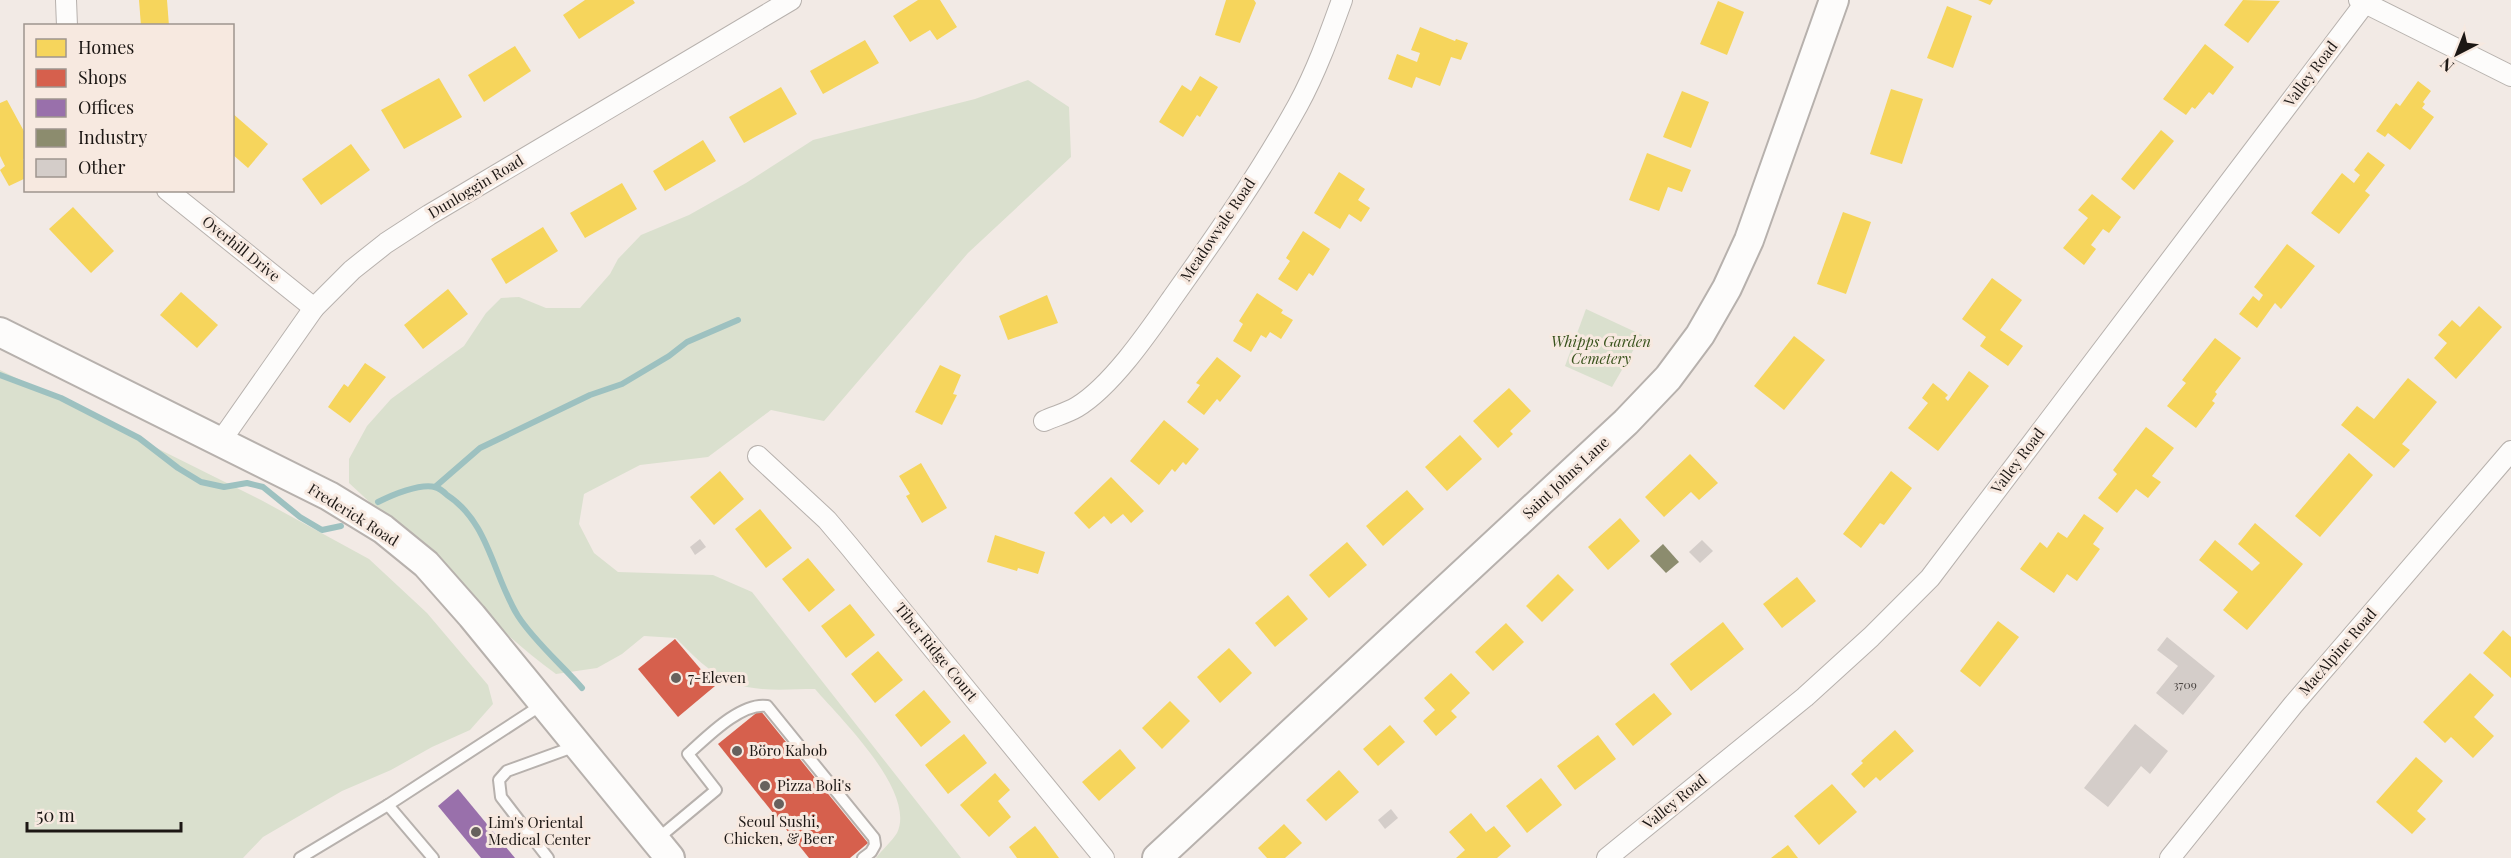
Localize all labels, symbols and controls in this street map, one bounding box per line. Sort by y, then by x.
legend [24,24,234,192]
north arrow [2427,24,2487,84]
text: Homes [78,35,134,59]
street label: Valley Road [2278,36,2342,111]
text: N [2435,54,2458,77]
text: Shops [78,65,127,89]
text: Offices [78,95,134,119]
text: Industry [78,125,147,149]
street label: Dunloggin Road [424,150,527,223]
text: Other [78,155,125,179]
street label: Meadowvale Road [1175,174,1259,285]
street label: Overhill Drive [199,211,285,286]
park label: Whipps Garden Cemetery [1551,331,1651,368]
street label: Valley Road [1985,423,2049,498]
street label: Saint Johns Lane [1518,432,1613,523]
street label: Frederick Road [305,478,403,550]
street label: Tiber Ridge Court [891,598,983,705]
street label: MacAlpine Road [2294,603,2381,699]
place label: 7-Eleven [688,667,746,687]
marker: 7-Eleven [669,671,683,685]
house number: 3709 [2173,676,2197,692]
place label: Böro Kabob [749,740,827,760]
marker: Böro Kabob [730,744,744,758]
street label: Valley Road [1637,769,1711,834]
place label: Pizza Boli's [777,775,851,795]
marker: Pizza Boli's [758,779,772,793]
scale bar [27,795,182,833]
marker: Seoul Sushi, Chicken, & Beer [772,797,786,811]
text: 50 m [36,803,75,827]
place label: Seoul Sushi, Chicken, & Beer [724,811,834,848]
place label: Lim's Oriental Medical Center [488,812,591,849]
marker: Lim's Oriental Medical Center [469,825,483,839]

